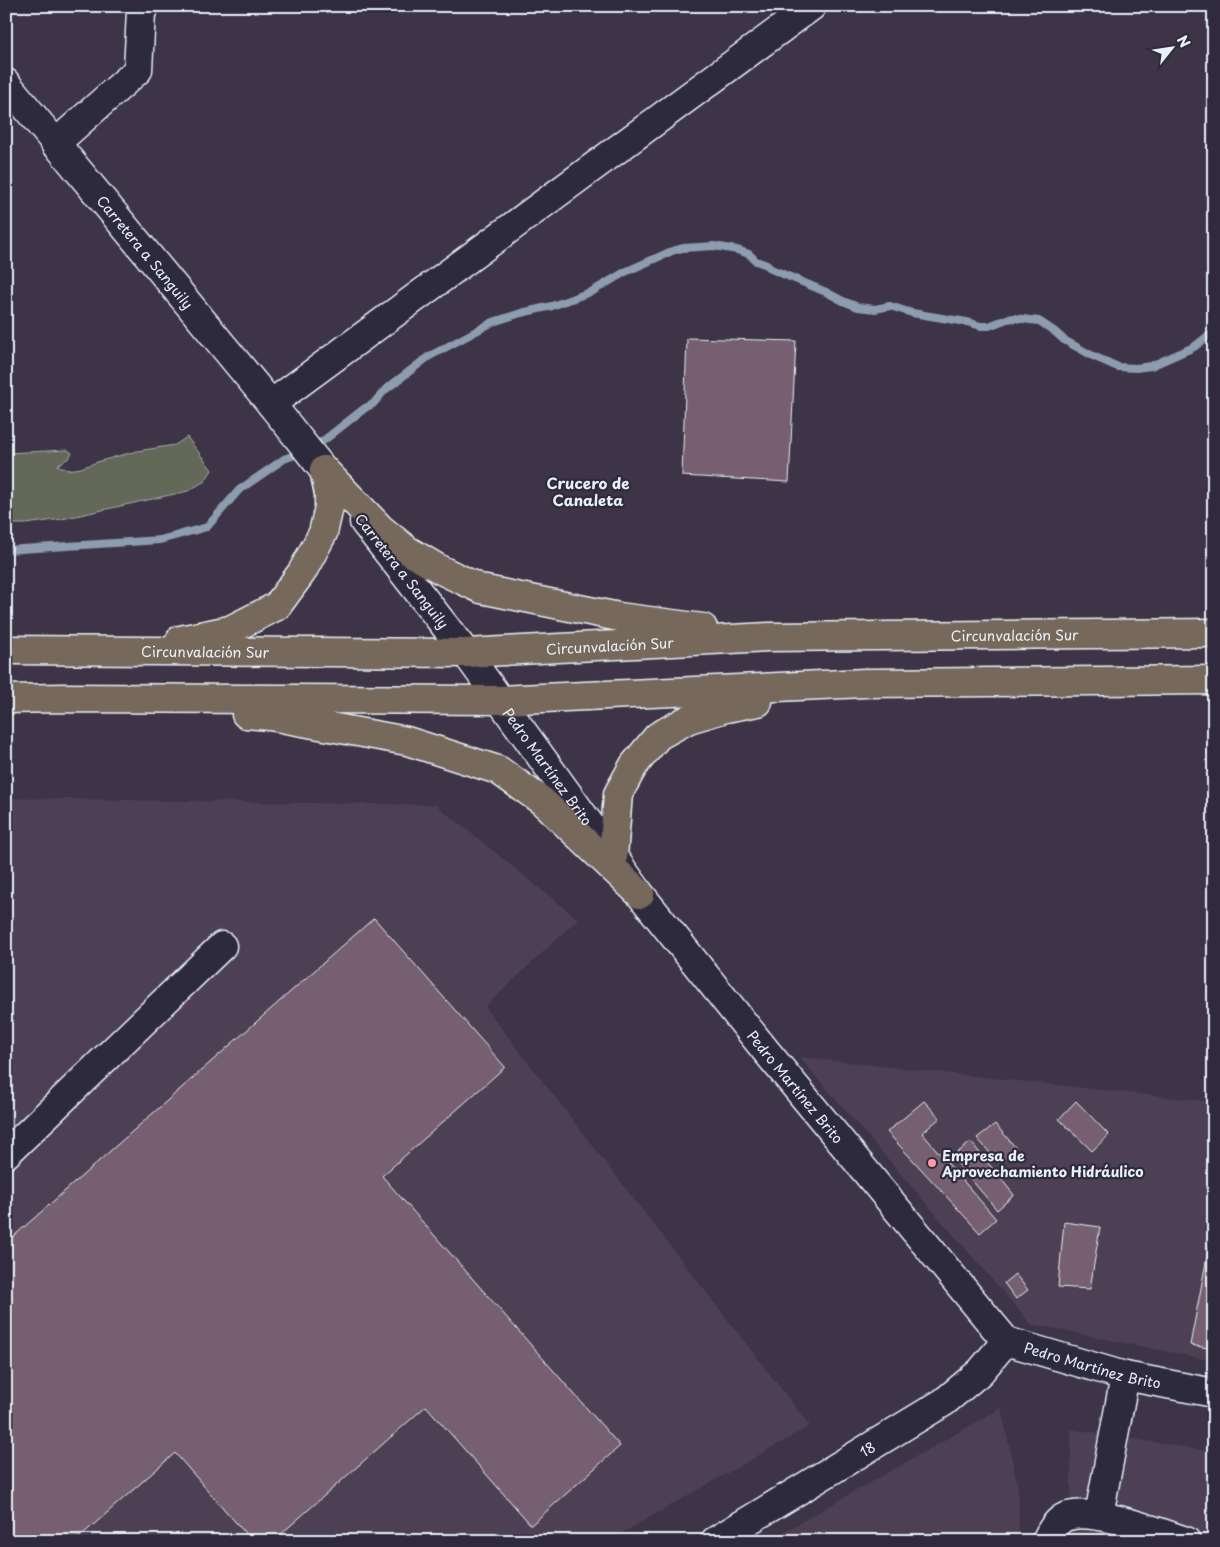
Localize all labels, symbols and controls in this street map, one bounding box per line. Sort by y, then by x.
north arrow [1148,22,1198,72]
text: N [1172,31,1196,51]
street label: Carretera a Sanguily [92,191,199,313]
district label: Crucero de Canaleta [546,471,630,511]
street label: Carretera a Sanguily [350,509,454,633]
street label: Circunvalación Sur [950,624,1079,646]
street label: Circunvalación Sur [545,632,675,659]
street label: Circunvalación Sur [141,640,270,662]
street label: Pedro Martínez Brito [498,703,598,830]
street label: Pedro Martínez Brito [743,1026,849,1148]
place label: Empresa de Aprovechamiento Hidráulico [941,1145,1144,1182]
marker: Empresa de Aprovechamiento Hidráulico [926,1157,938,1169]
street label: Pedro Martínez Brito [1022,1336,1163,1393]
street label: 18 [855,1436,879,1462]

